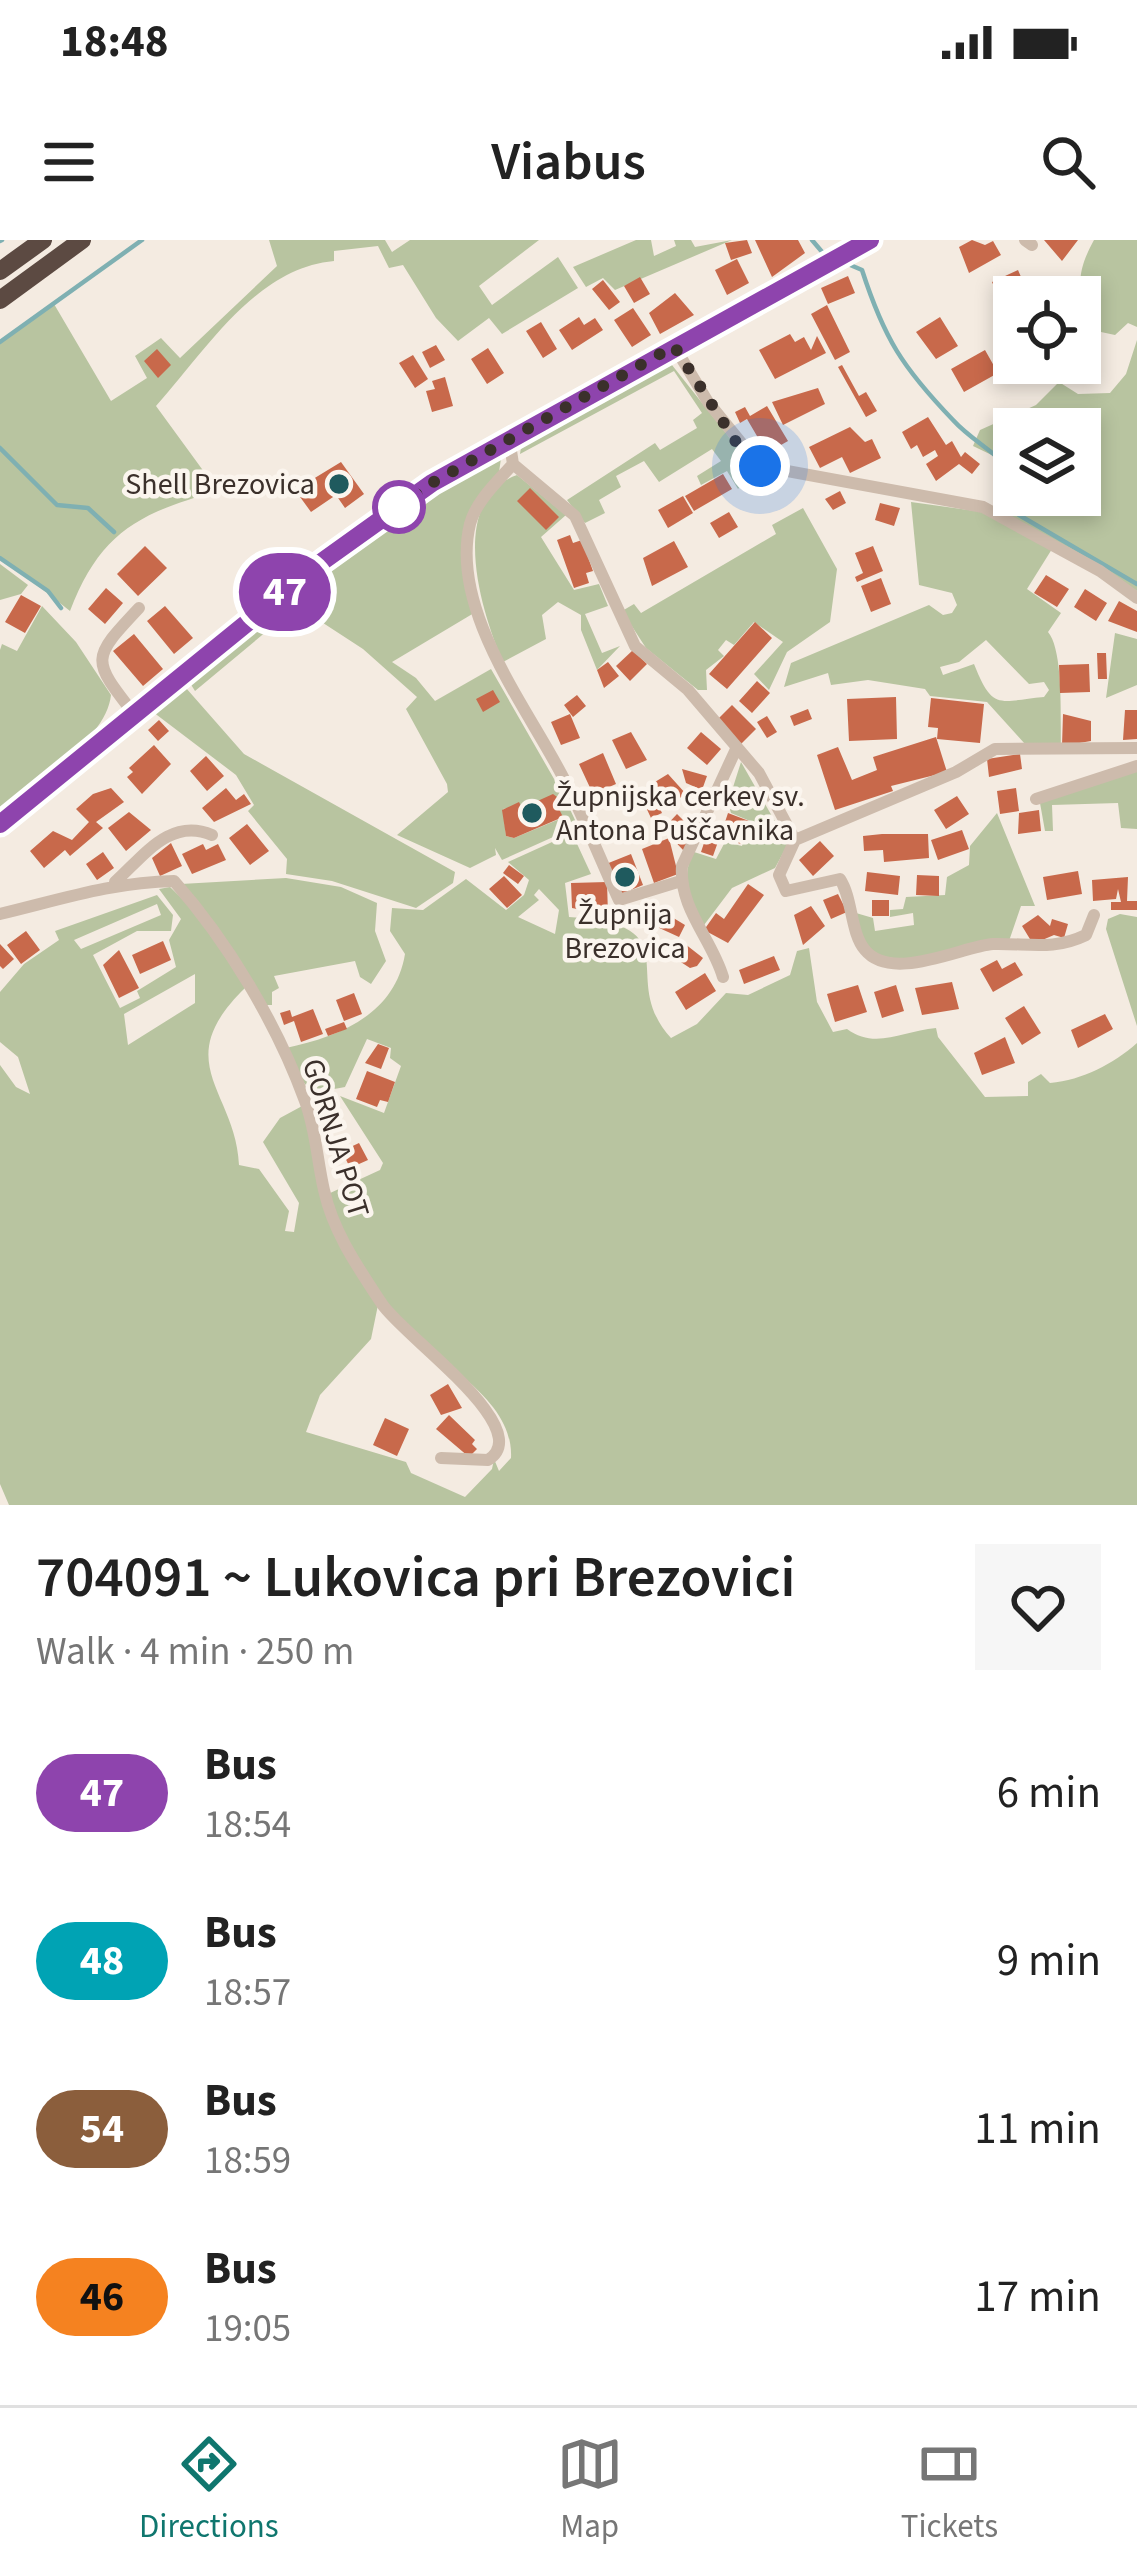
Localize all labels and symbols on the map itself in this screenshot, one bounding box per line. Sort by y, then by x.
your location [730,436,790,496]
place label: Shell Brezovica [125,463,315,506]
marker: Shell Brezovica [326,471,352,497]
unlabelled marker [374,482,424,532]
line badge: 47 [231,553,339,631]
place label: Župnijska cerkev sv. Antona Puščavnika [556,775,805,852]
marker: Župnijska cerkev sv. Antona Puščavnika [519,800,545,826]
marker: Župnija Brezovica [612,864,638,890]
place label: Župnija Brezovica [564,893,686,970]
street label: GORNJA POT [291,1054,380,1223]

